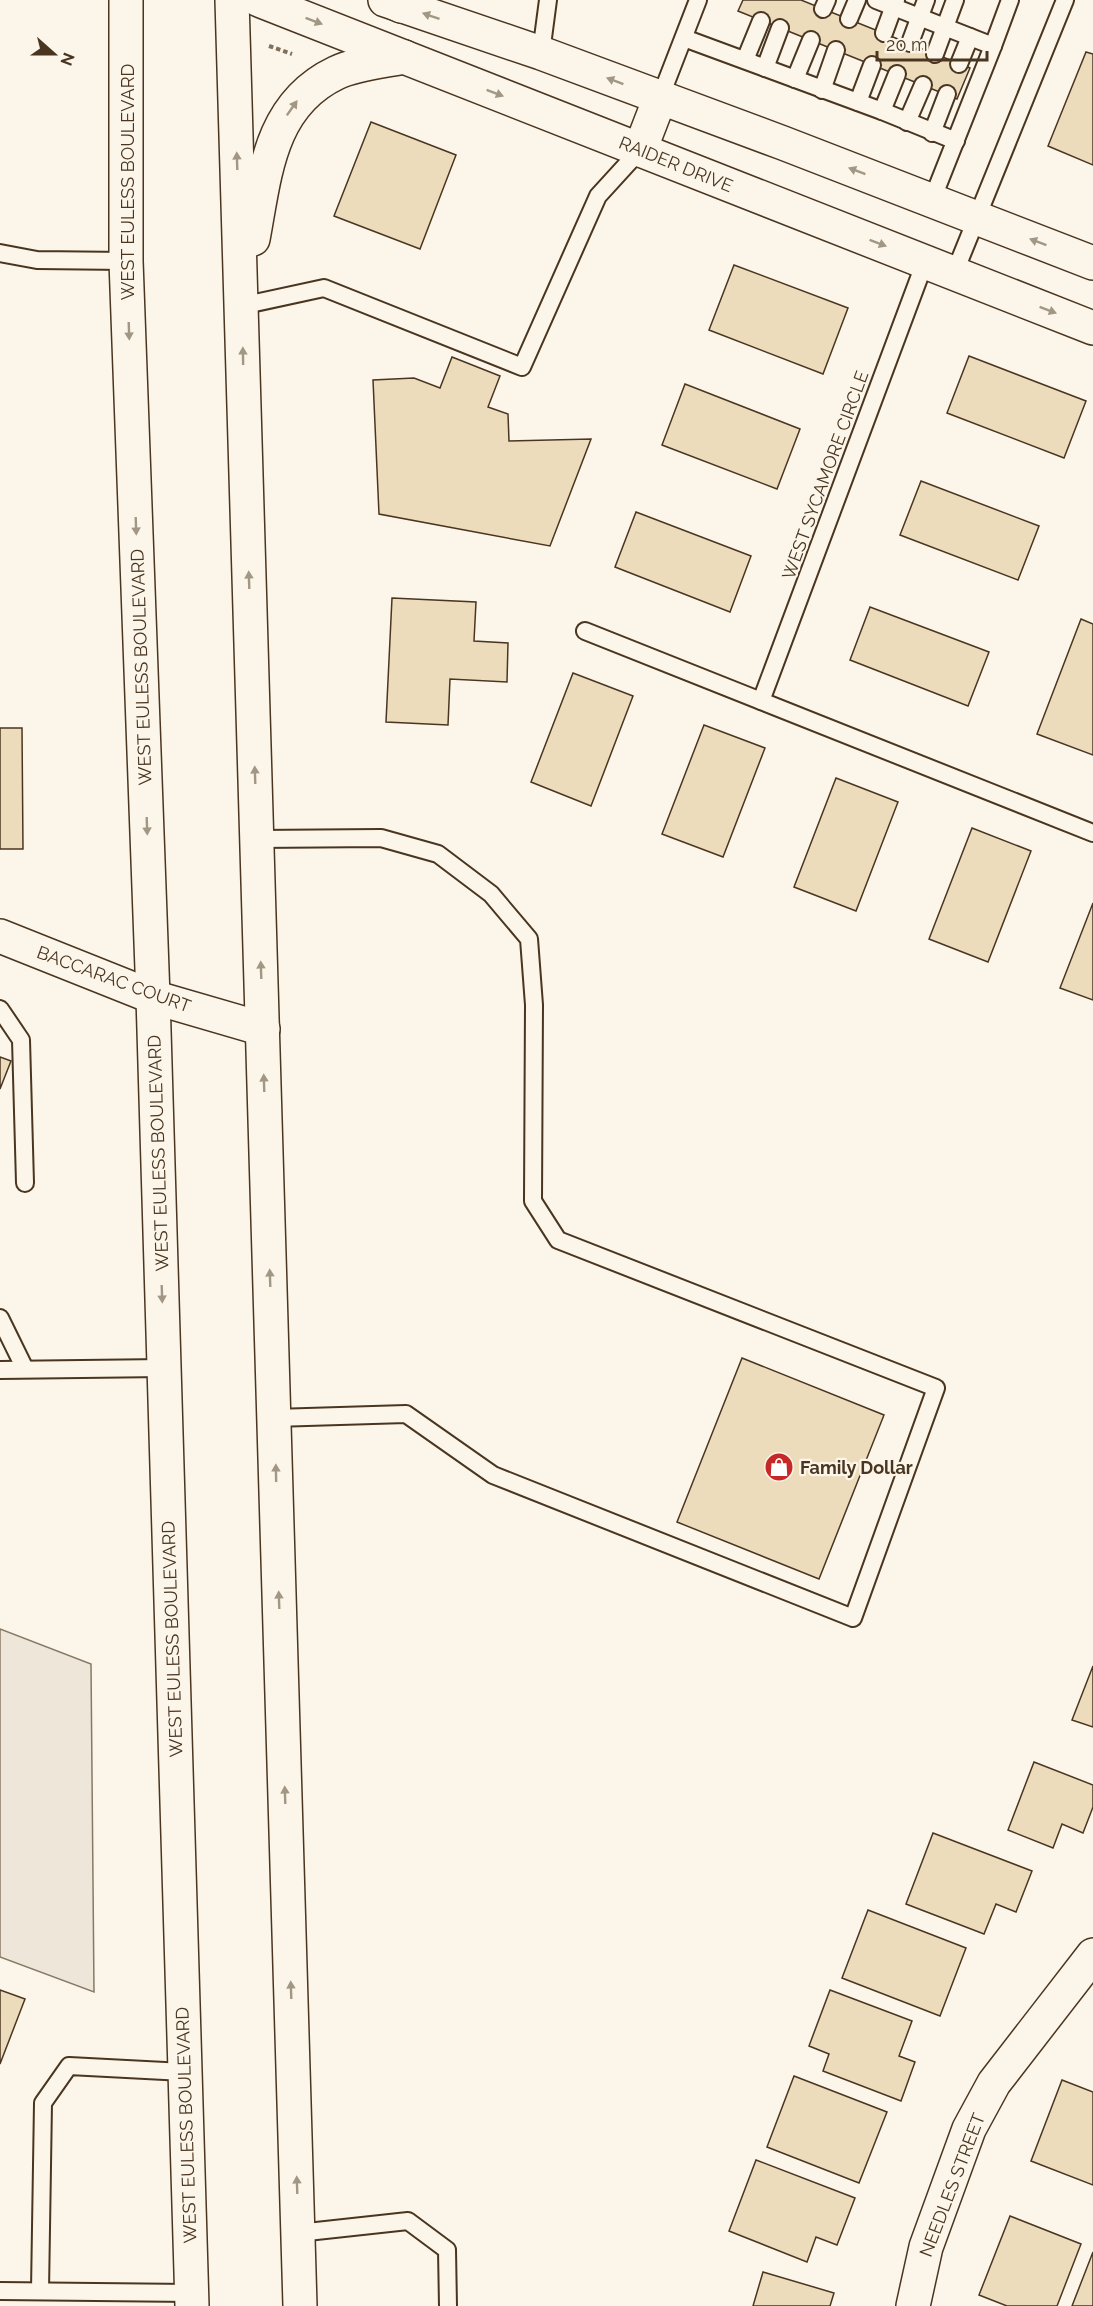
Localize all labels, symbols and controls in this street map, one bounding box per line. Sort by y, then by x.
one-way arrow [422,11,440,21]
one-way arrow [305,16,323,26]
north arrow [24,24,84,84]
scale bar [877,24,986,62]
text: 20 m [886,34,928,55]
text: N [56,50,79,68]
street label: WEST EULESS BOULEVARD [117,64,138,300]
one-way arrow [606,76,624,85]
one-way arrow [486,89,504,98]
one-way arrow [286,101,298,117]
street label: RAIDER DRIVE [616,132,736,196]
one-way arrow [232,151,242,170]
one-way arrow [847,166,865,176]
one-way arrow [1029,237,1047,247]
one-way arrow [869,238,887,248]
one-way arrow [1039,306,1057,316]
one-way arrow [124,322,133,341]
one-way arrow [238,346,247,365]
street label: WEST SYCAMORE CIRCLE [777,368,873,582]
one-way arrow [131,517,140,536]
street label: WEST EULESS BOULEVARD [126,548,156,786]
one-way arrow [245,571,254,590]
one-way arrow [251,766,260,785]
one-way arrow [142,817,151,836]
street label: BACCARAC COURT [34,941,194,1017]
one-way arrow [256,961,266,980]
street label: WEST EULESS BOULEVARD [143,1034,173,1272]
one-way arrow [260,1073,269,1092]
one-way arrow [265,1268,275,1287]
one-way arrow [157,1284,166,1303]
shop icon: Family Dollar [763,1451,795,1483]
place label: Family Dollar [800,1457,913,1478]
one-way arrow [271,1463,280,1482]
street label: WEST EULESS BOULEVARD [157,1520,187,1758]
one-way arrow [275,1590,284,1609]
one-way arrow [280,1785,290,1804]
one-way arrow [286,1980,296,1999]
street label: WEST EULESS BOULEVARD [171,2006,201,2244]
street label: NEEDLES STREET [915,2110,989,2260]
one-way arrow [292,2175,301,2194]

